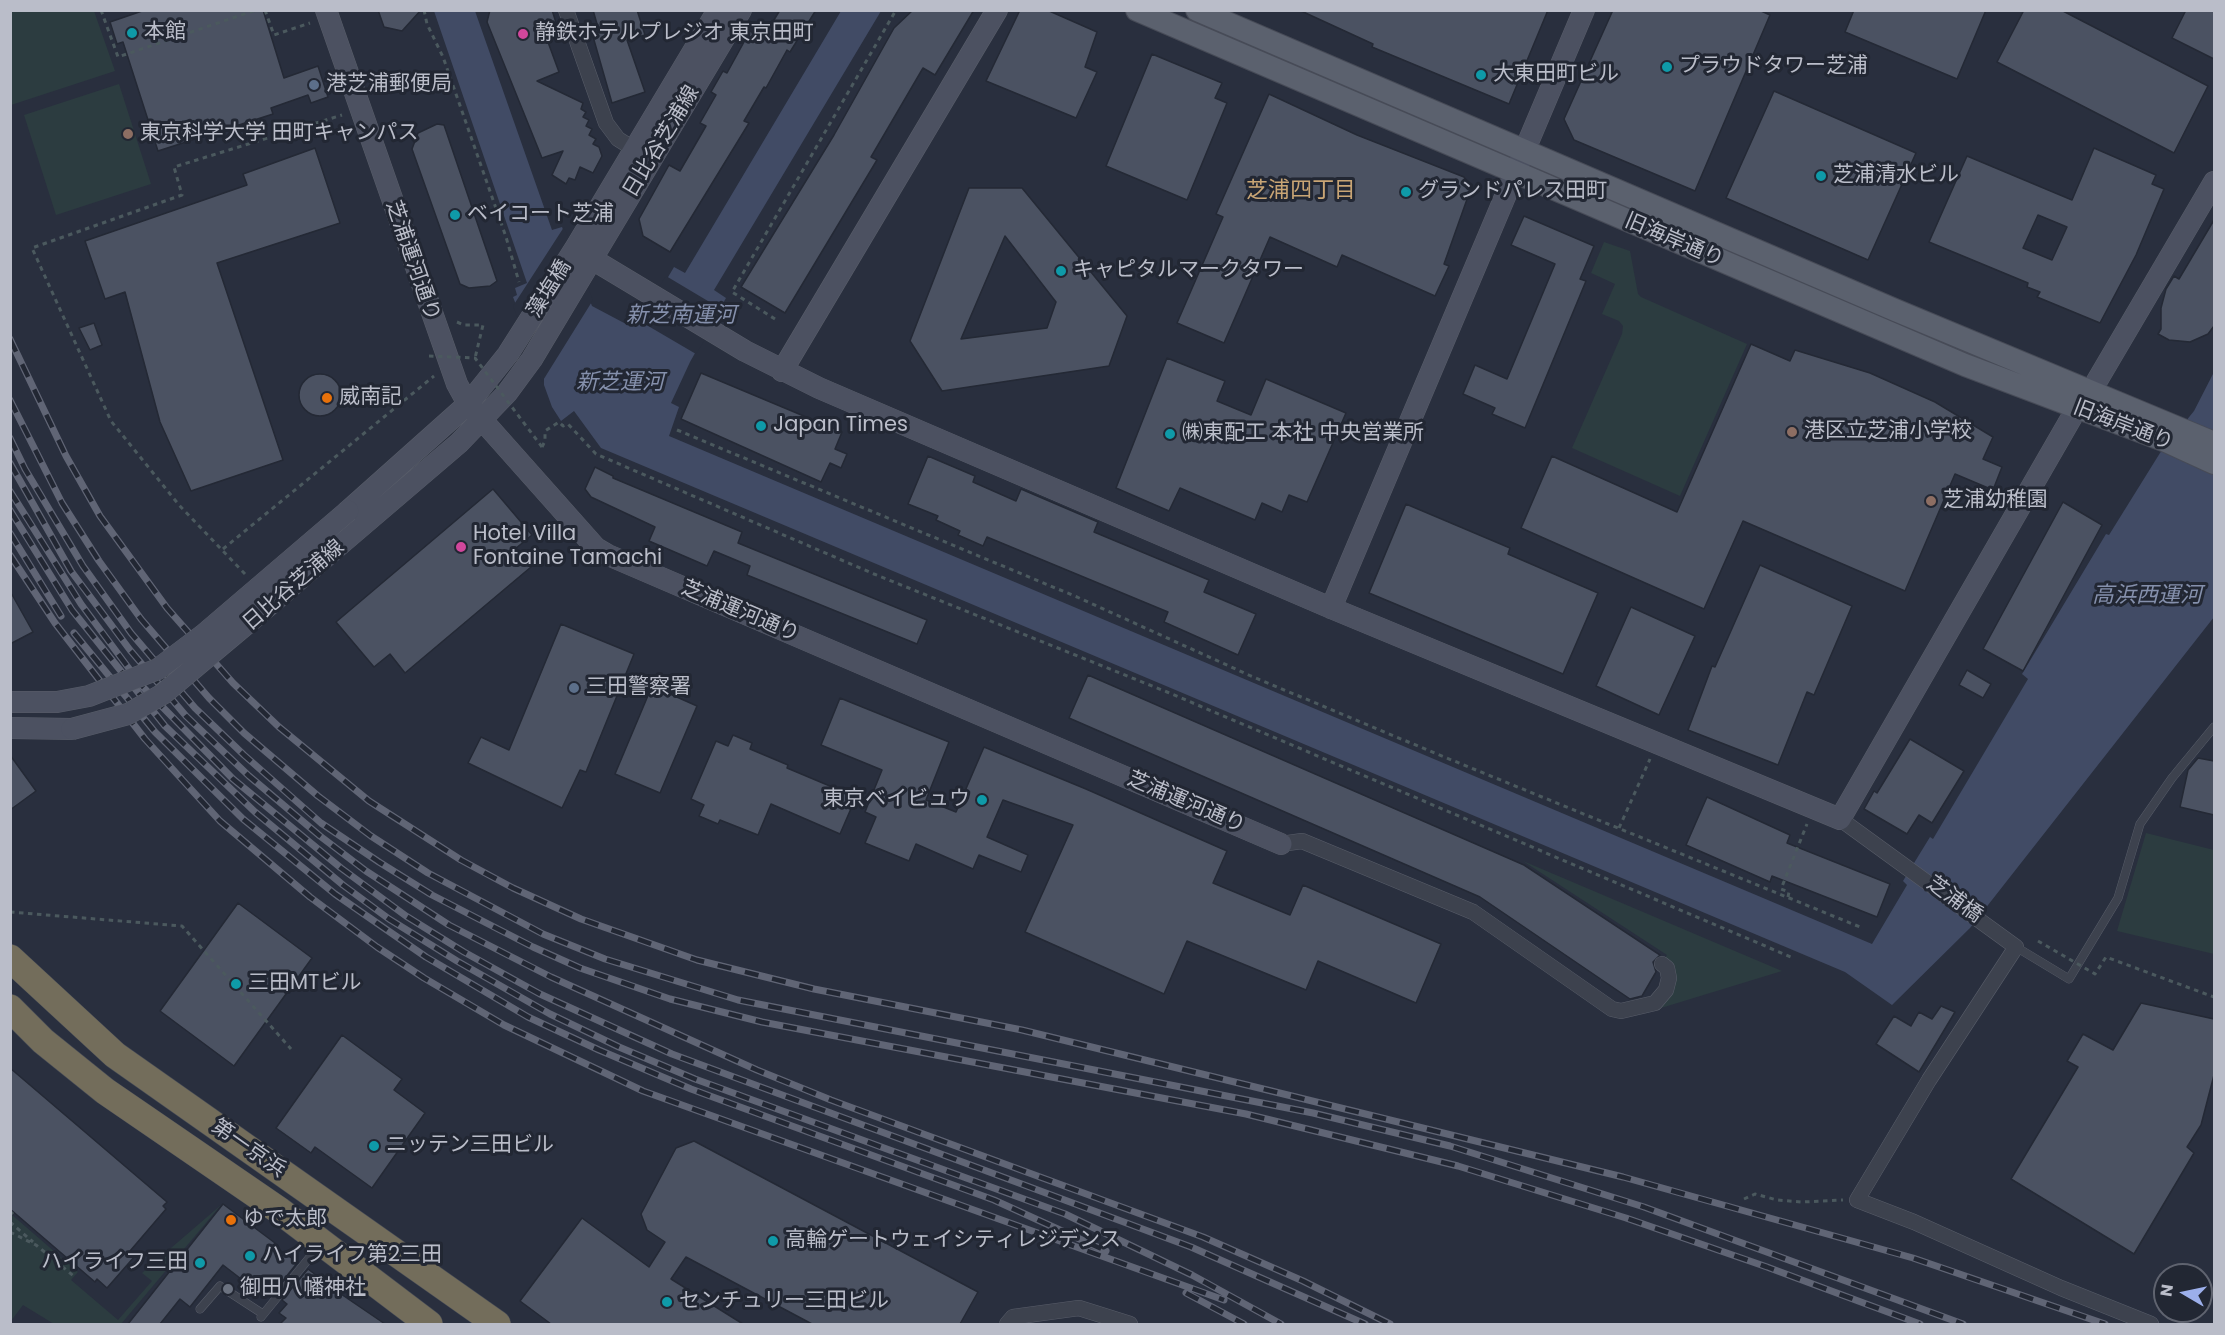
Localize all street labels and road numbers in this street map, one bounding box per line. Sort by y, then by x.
street label: 日比谷芝浦線 [619,82,705,202]
street label: 芝浦運河通り [380,197,444,325]
street label: 旧海岸通り [1621,209,1727,273]
street label: 藻塩橋 [523,256,577,322]
street label: 旧海岸通り [2069,395,2177,457]
street label: 日比谷芝浦線 [238,535,350,637]
street label: 芝浦運河通り [677,576,803,648]
street label: 芝浦運河通り [1123,767,1249,839]
street label: 芝浦橋 [1921,871,1987,929]
street label: 第一京浜 [206,1115,290,1183]

